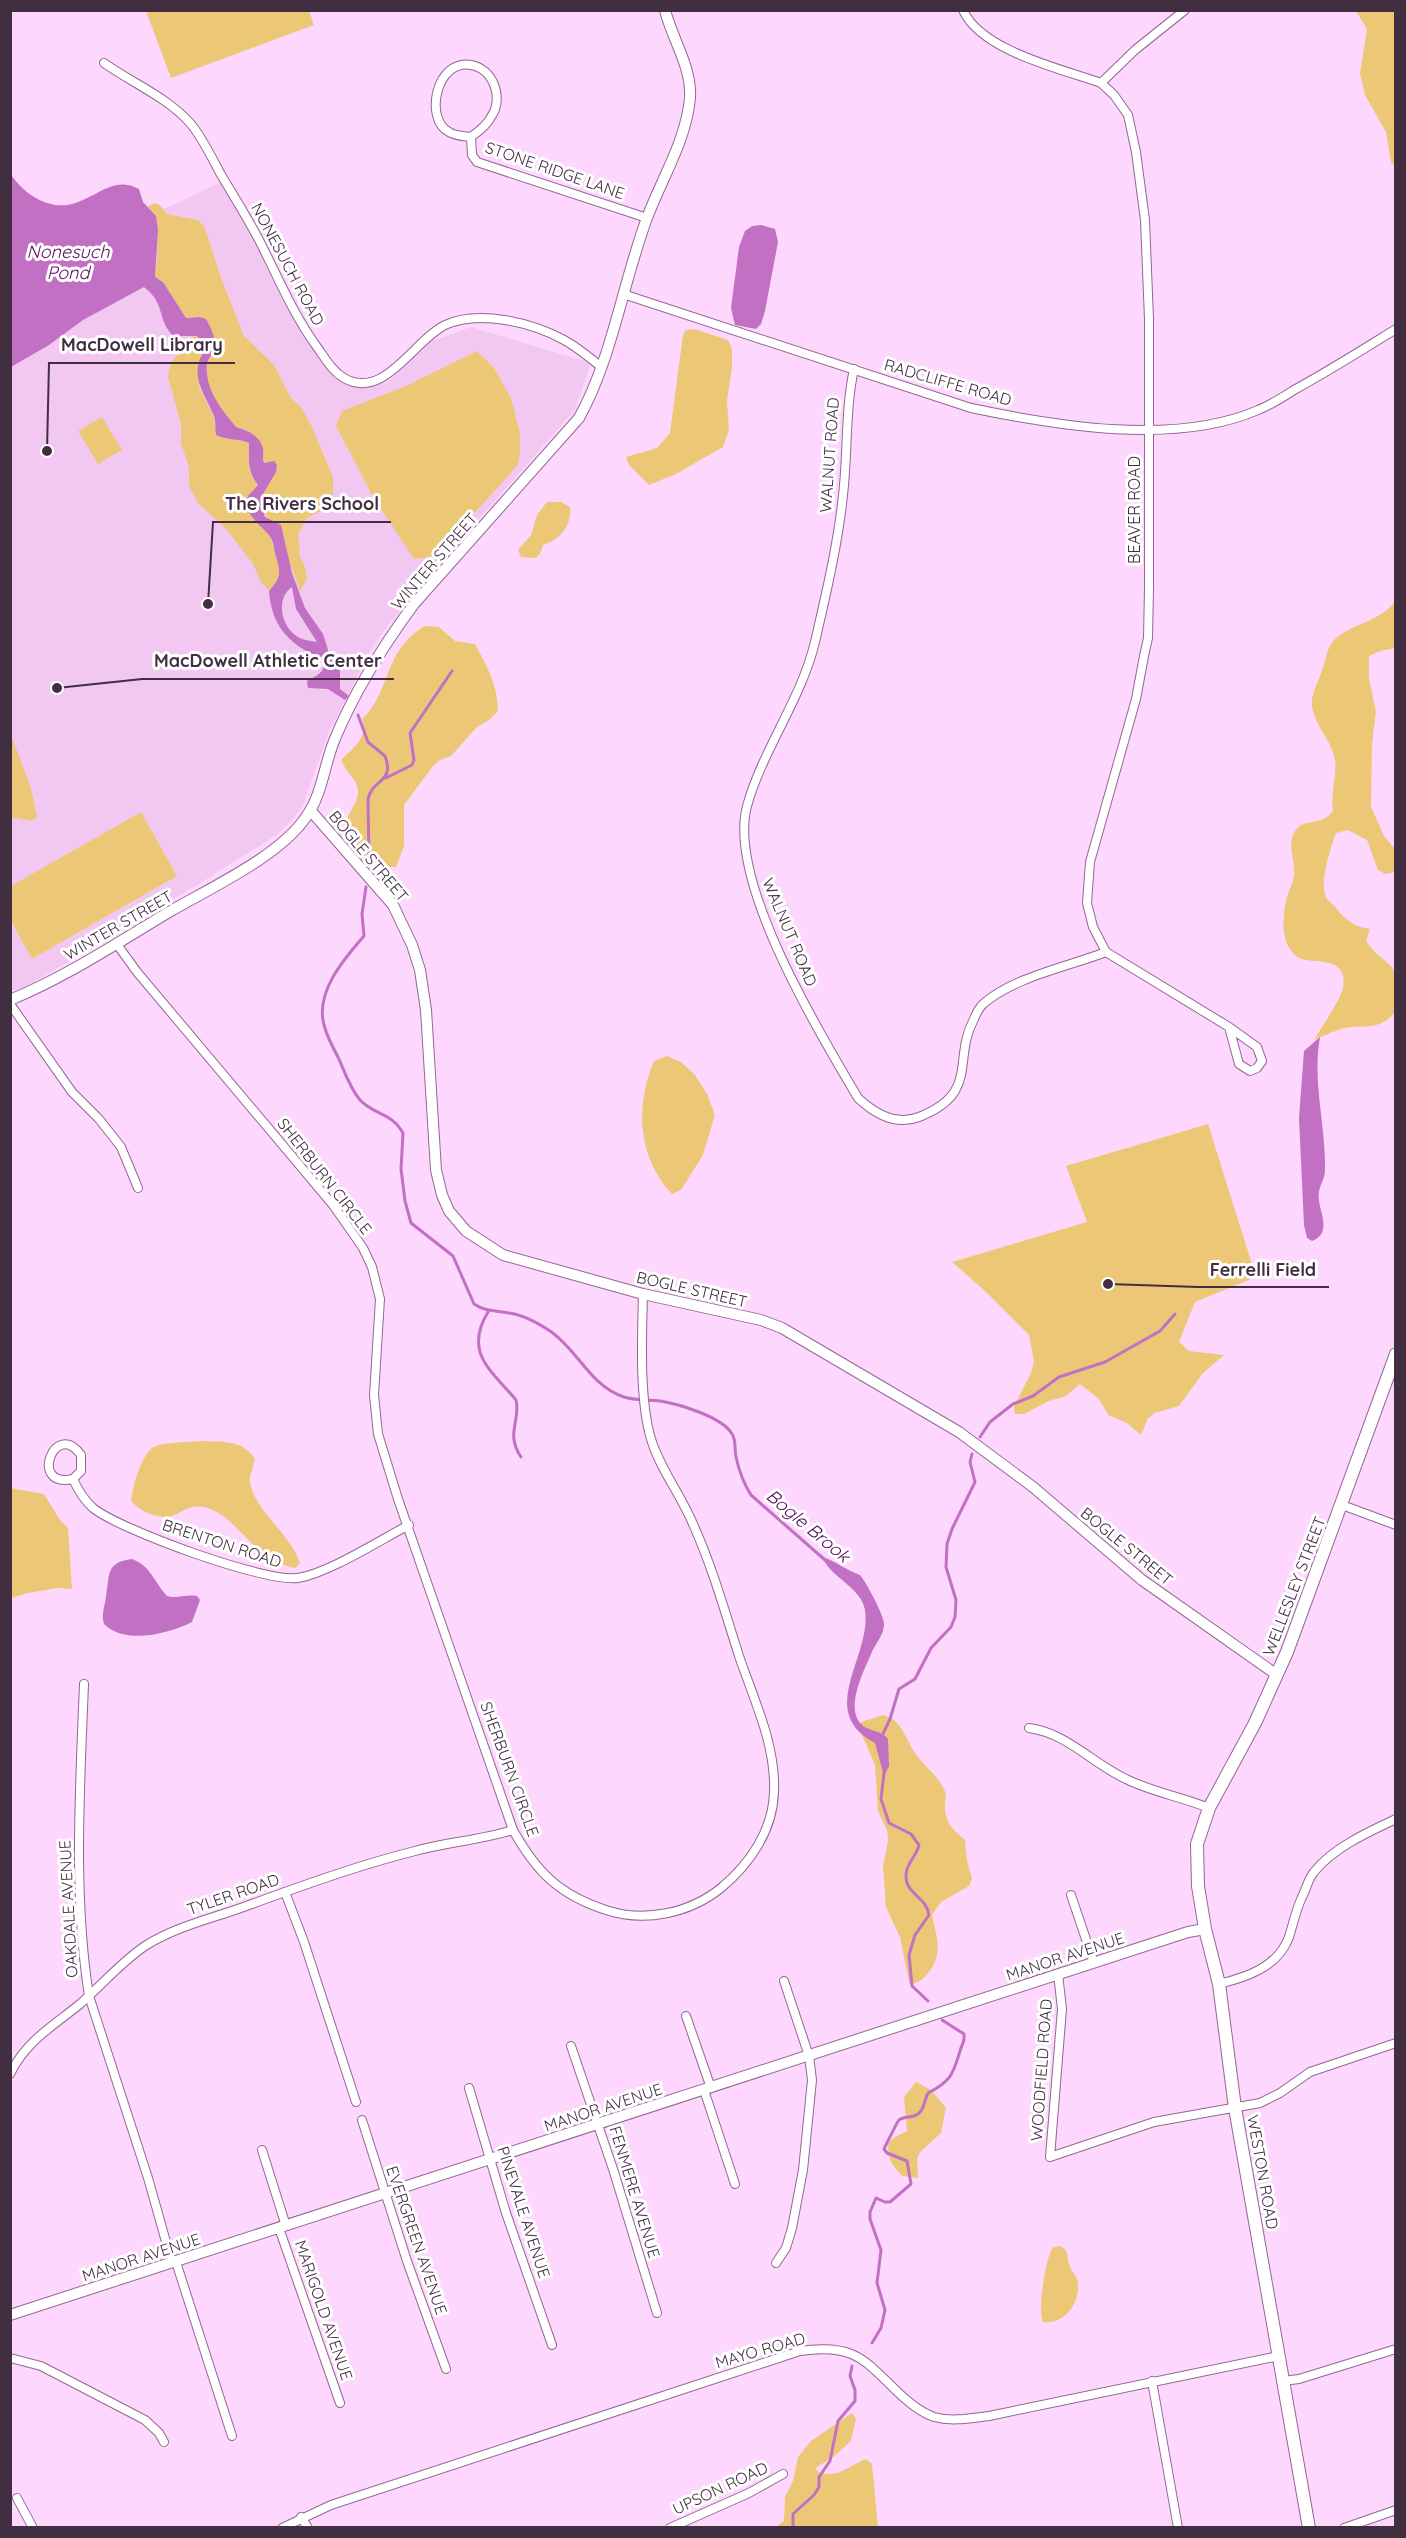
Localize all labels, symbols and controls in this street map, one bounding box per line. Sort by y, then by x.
street label: STONE RIDGE LANE [483,137,627,203]
street label: NONESUCH ROAD [247,199,329,329]
water label: Nonesuch Pond [27,240,110,284]
callout: MacDowell Library [49,327,235,363]
text: MacDowell Library [61,333,223,356]
street label: RADCLIFFE ROAD [882,354,1014,410]
street label: WALNUT ROAD [815,397,843,513]
street label: BEAVER ROAD [1124,456,1144,564]
callout: The Rivers School [213,486,391,522]
text: The Rivers School [225,492,379,515]
street label: WINTER STREET [386,508,482,614]
callout: MacDowell Athletic Center [142,643,394,679]
text: MacDowell Athletic Center [154,649,382,672]
street label: BOGLE STREET [325,806,413,906]
street label: WALNUT ROAD [758,875,822,989]
street label: WINTER STREET [60,886,176,964]
street label: SHERBURN CIRCLE [273,1114,377,1238]
callout: Ferrelli Field [1198,1251,1329,1287]
text: Ferrelli Field [1210,1258,1316,1281]
street label: BOGLE STREET [635,1267,750,1312]
water label: Bogle Brook [762,1484,856,1568]
street label: BOGLE STREET [1077,1503,1177,1590]
street label: WELLESLEY STREET [1258,1513,1330,1659]
street label: BRENTON ROAD [160,1514,284,1572]
street label: SHERBURN CIRCLE [476,1699,544,1839]
street label: OAKDALE AVENUE [54,1840,82,1978]
street label: TYLER ROAD [184,1869,282,1919]
street label: MANOR AVENUE [1003,1927,1127,1985]
street label: WOODFIELD ROAD [1026,1998,1056,2142]
street label: MANOR AVENUE [541,2078,665,2136]
street label: WESTON ROAD [1243,2113,1283,2231]
street label: FENMERE AVENUE [605,2124,665,2260]
street label: PINEVALE AVENUE [493,2144,555,2280]
street label: EVERGREEN AVENUE [382,2163,452,2317]
street label: MANOR AVENUE [79,2228,203,2286]
street label: MARIGOLD AVENUE [291,2237,357,2383]
street label: MAYO ROAD [713,2328,807,2372]
street label: UPSON ROAD [669,2457,771,2519]

